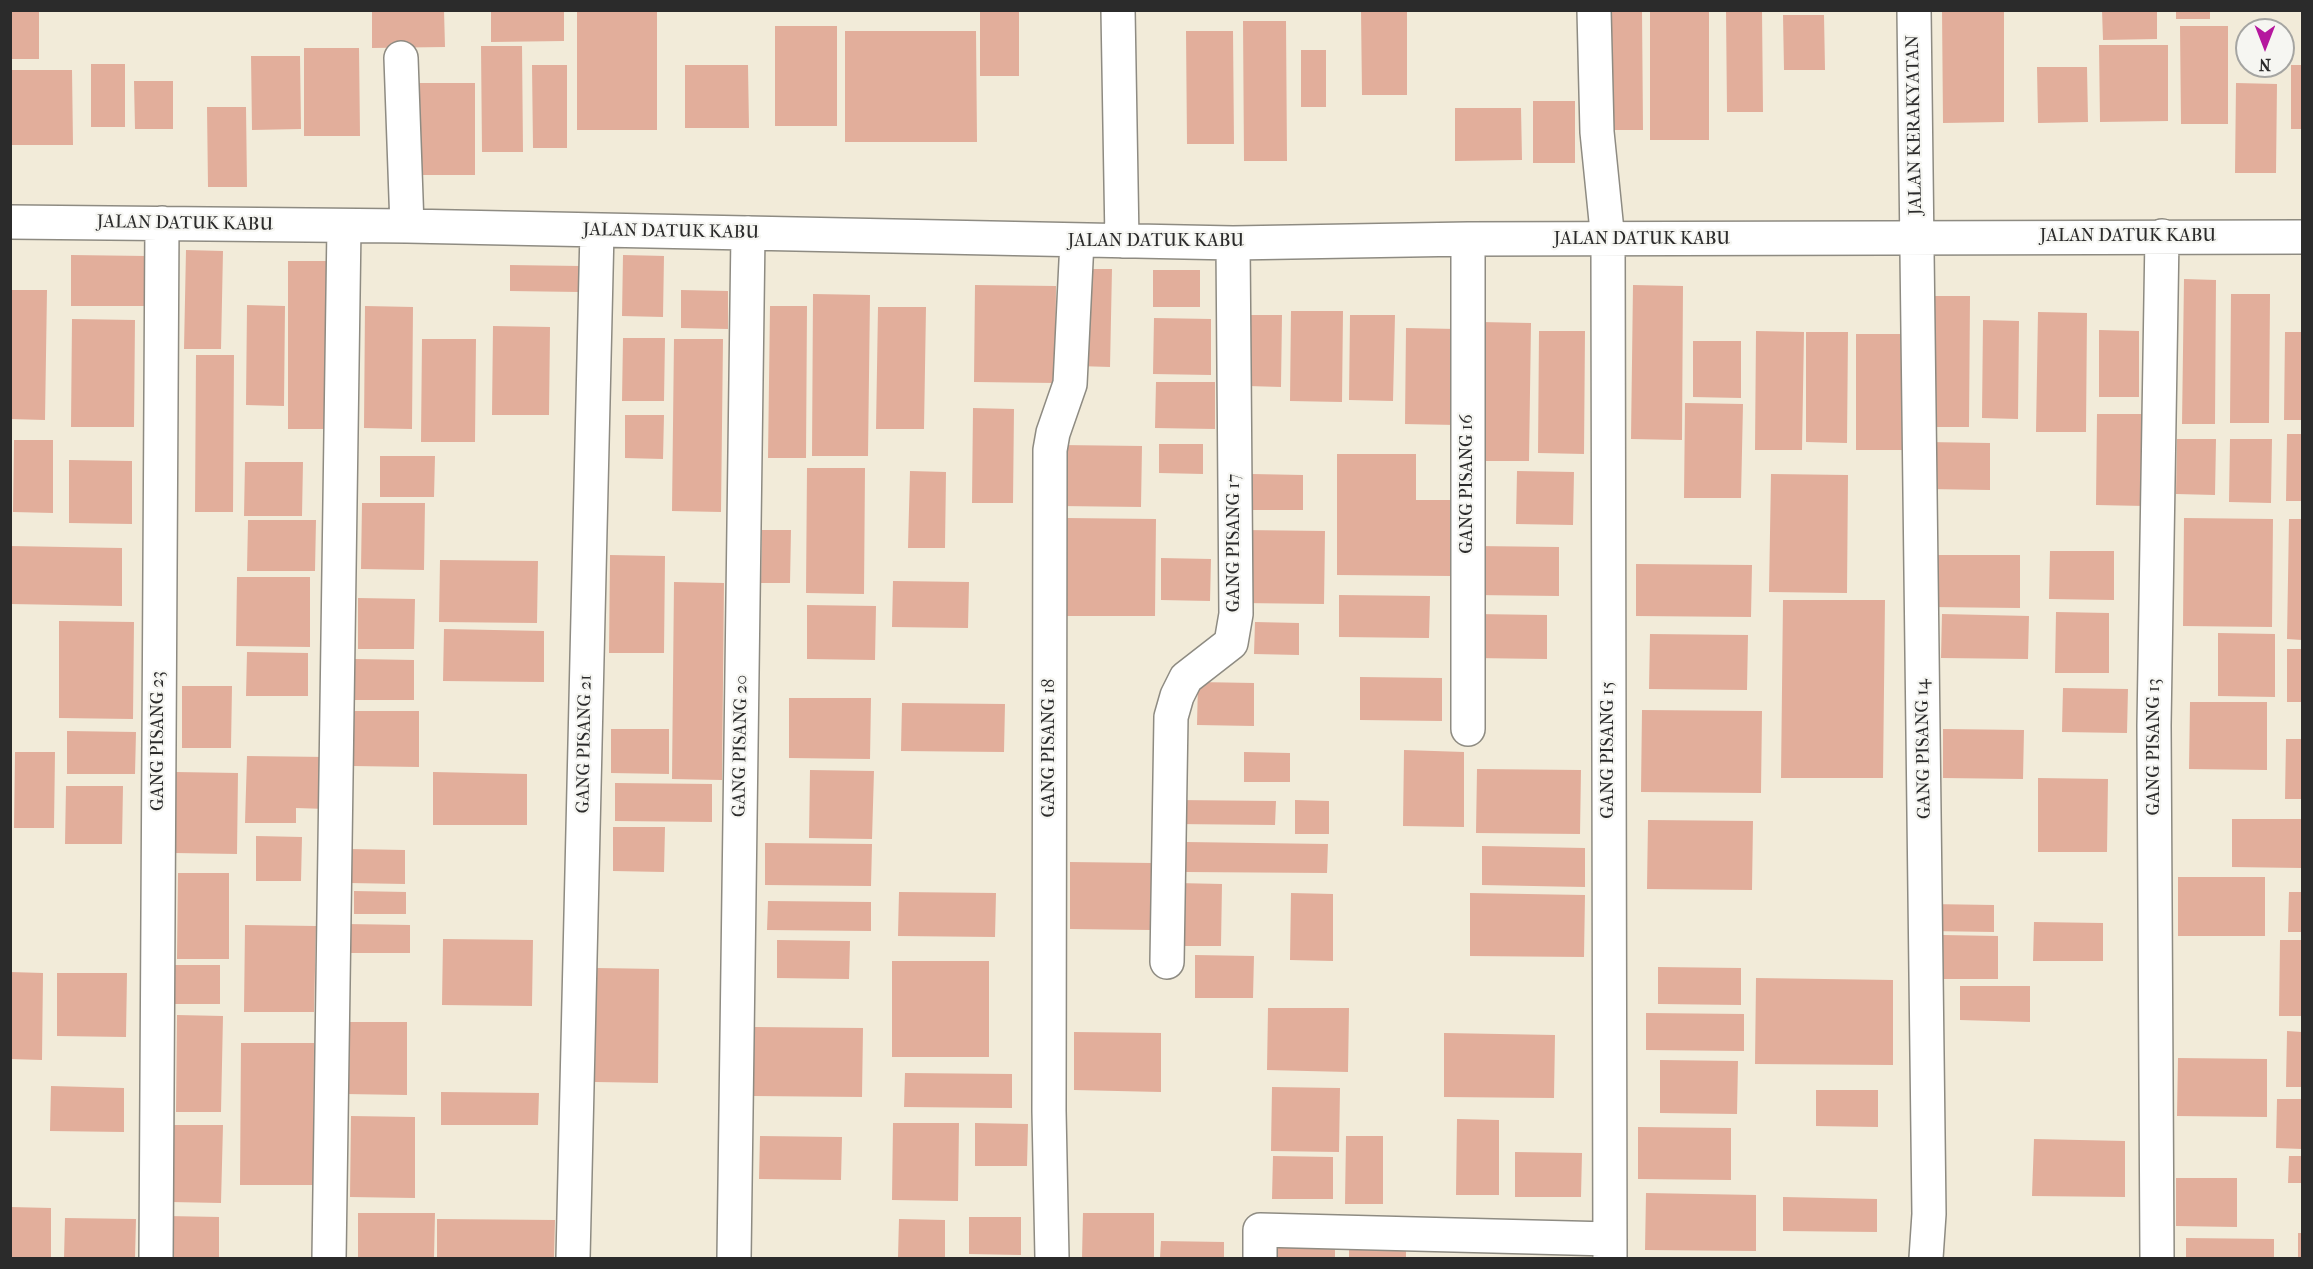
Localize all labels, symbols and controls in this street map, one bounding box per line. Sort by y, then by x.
north arrow [2235,18,2295,78]
street label: JALAN KERAKYATAN [1903,35,1927,215]
text: N [2259,55,2271,74]
street label: JALAN DATUK KABU [97,212,273,236]
street label: JALAN DATUK KABU [583,220,759,244]
street label: JALAN DATUK KABU [2040,226,2216,248]
street label: JALAN DATUK KABU [1554,229,1730,251]
street label: JALAN DATUK KABU [1068,231,1244,253]
street label: GANG PISANG 16 [1457,414,1479,554]
street label: GANG PISANG 17 [1224,474,1246,612]
street label: GANG PISANG 23 [148,671,170,811]
street label: GANG PISANG 21 [573,674,597,814]
street label: GANG PISANG 20 [729,675,753,817]
street label: GANG PISANG 13 [2144,678,2166,816]
street label: GANG PISANG 18 [1039,679,1061,817]
street label: GANG PISANG 14 [1912,679,1936,819]
street label: GANG PISANG 15 [1598,681,1620,819]

